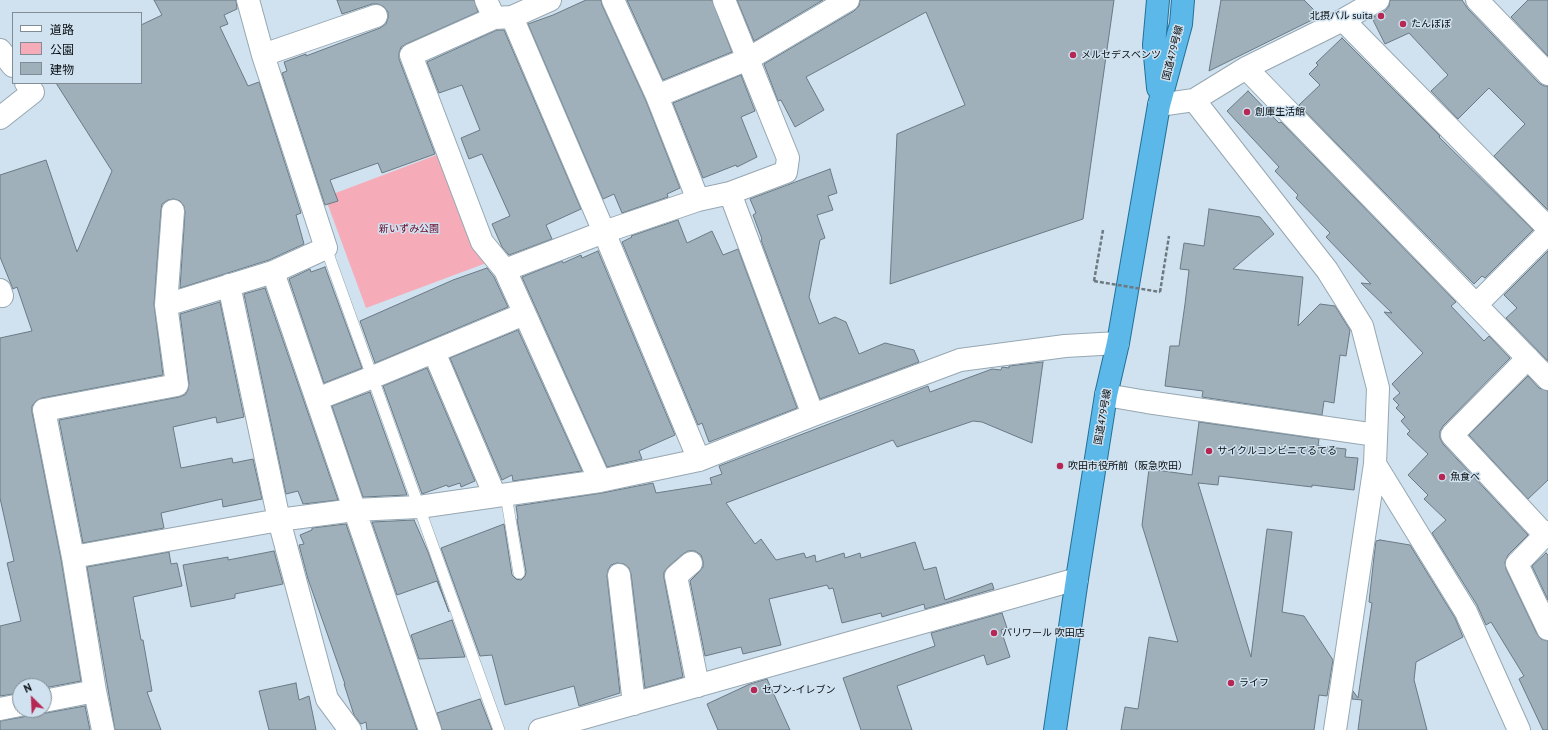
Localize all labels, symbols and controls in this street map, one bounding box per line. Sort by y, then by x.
place label: 北摂バル suita [1310,10,1373,22]
marker: 北摂バル suita [1376,11,1386,21]
legend [12,12,142,84]
place label: たんぽぽ [1411,18,1451,30]
marker: たんぽぽ [1398,19,1408,29]
text: 道路 [50,22,74,37]
street label: 国道479号線 [1160,24,1186,82]
text: 公園 [50,42,74,57]
place label: メルセデスベンツ [1081,49,1161,61]
marker: メルセデスベンツ [1068,50,1078,60]
text: 建物 [50,62,74,77]
place label: 創庫生活館 [1255,106,1305,118]
marker: 創庫生活館 [1242,107,1252,117]
park label: 新いずみ公園 [379,223,439,235]
street label: 国道479号線 [1092,388,1114,446]
place label: サイクルコンビニてるてる [1217,445,1337,457]
marker: サイクルコンビニてるてる [1204,446,1214,456]
place label: 吹田市役所前（阪急吹田） [1068,460,1188,472]
marker: 吹田市役所前（阪急吹田） [1055,461,1065,471]
place label: 魚食べ [1450,471,1480,483]
marker: 魚食べ [1437,472,1447,482]
place label: パリワール 吹田店 [1002,627,1085,639]
marker: パリワール 吹田店 [989,628,999,638]
place label: ライフ [1239,677,1269,689]
north arrow [12,678,52,718]
marker: ライフ [1226,678,1236,688]
text: N [21,680,34,696]
place label: セブン-イレブン [762,684,836,696]
marker: セブン-イレブン [749,685,759,695]

